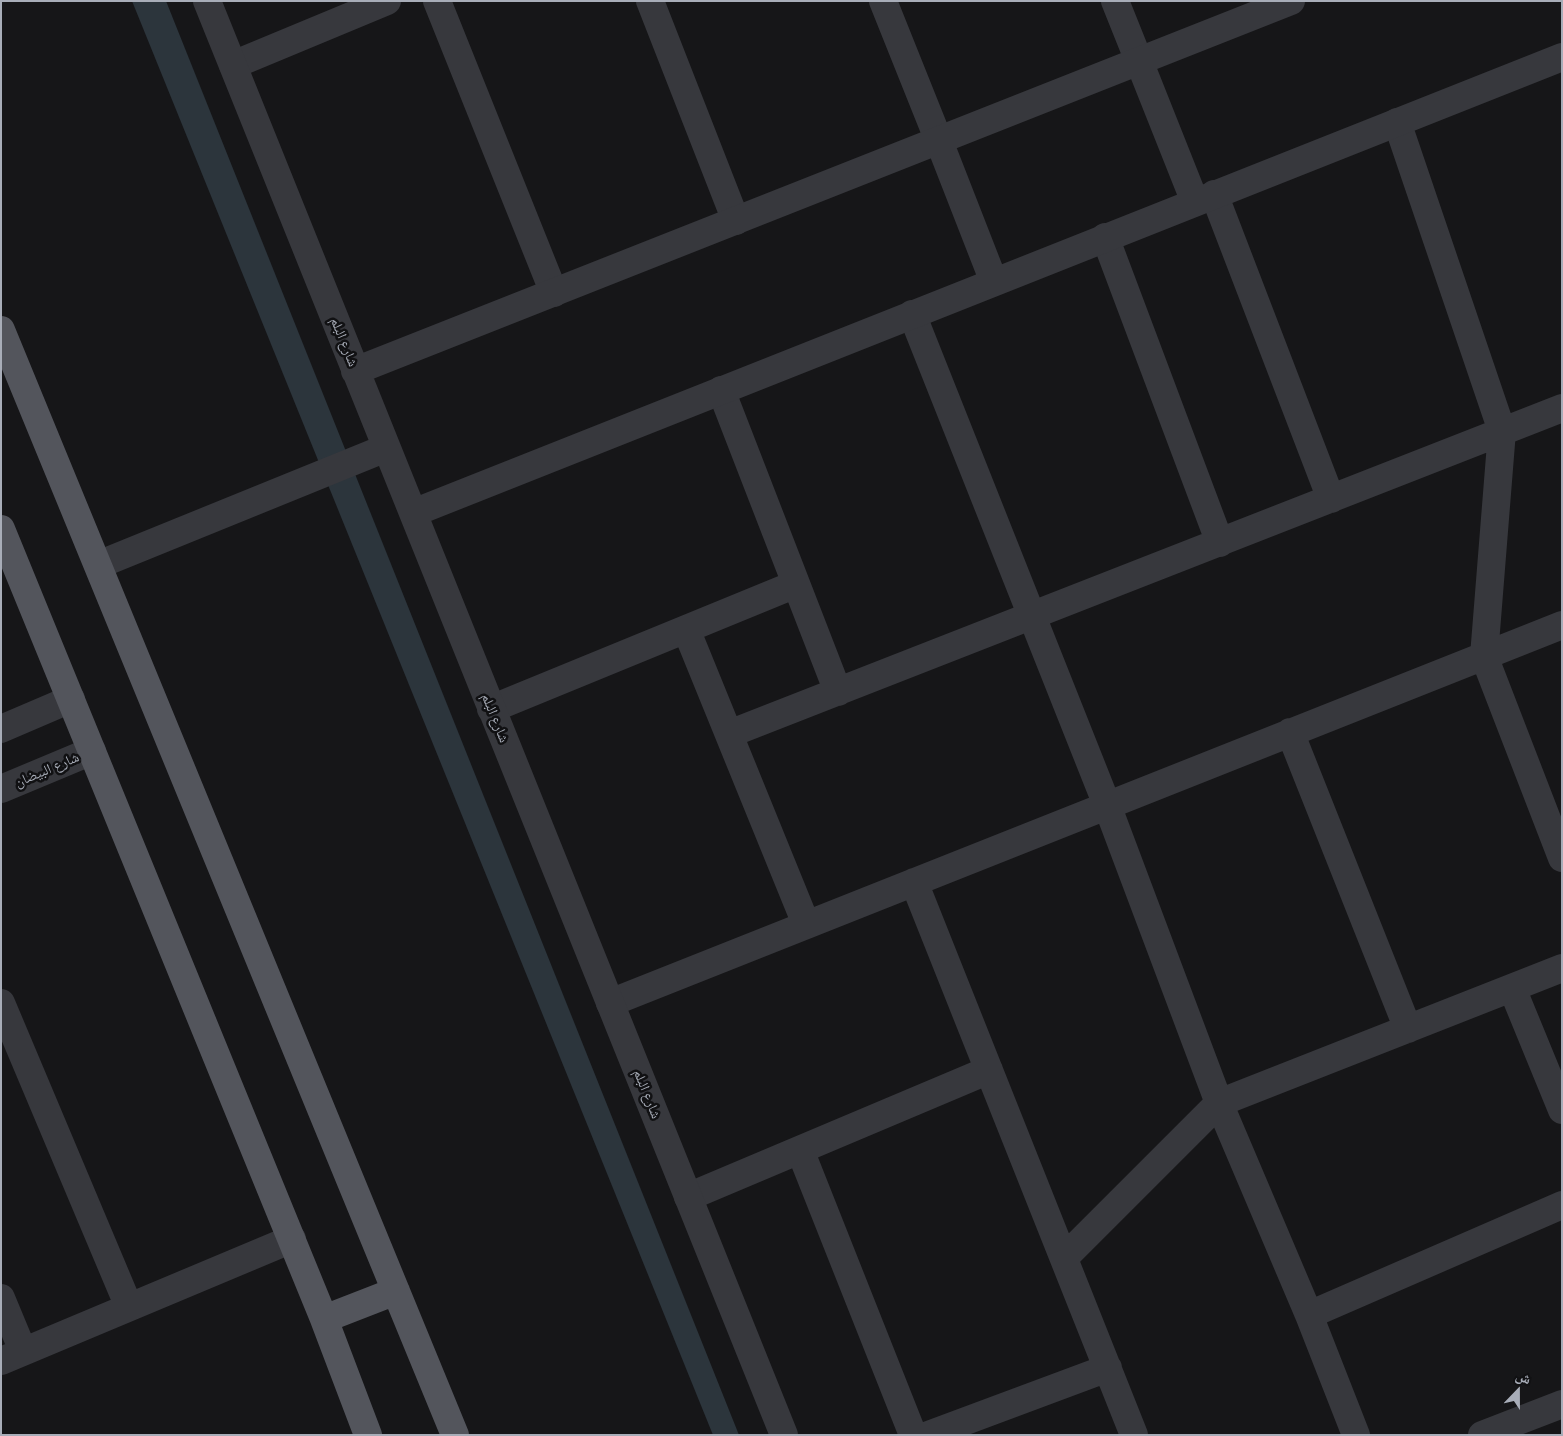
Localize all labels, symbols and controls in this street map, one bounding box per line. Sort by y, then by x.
street label: شارع البلم [327,315,361,369]
street label: شارع البلم [478,691,512,745]
street label: شارع البيضان [12,749,82,791]
street label: شارع البلم [630,1067,664,1121]
north arrow [1493,1366,1543,1416]
text: ش [1513,1366,1534,1388]

